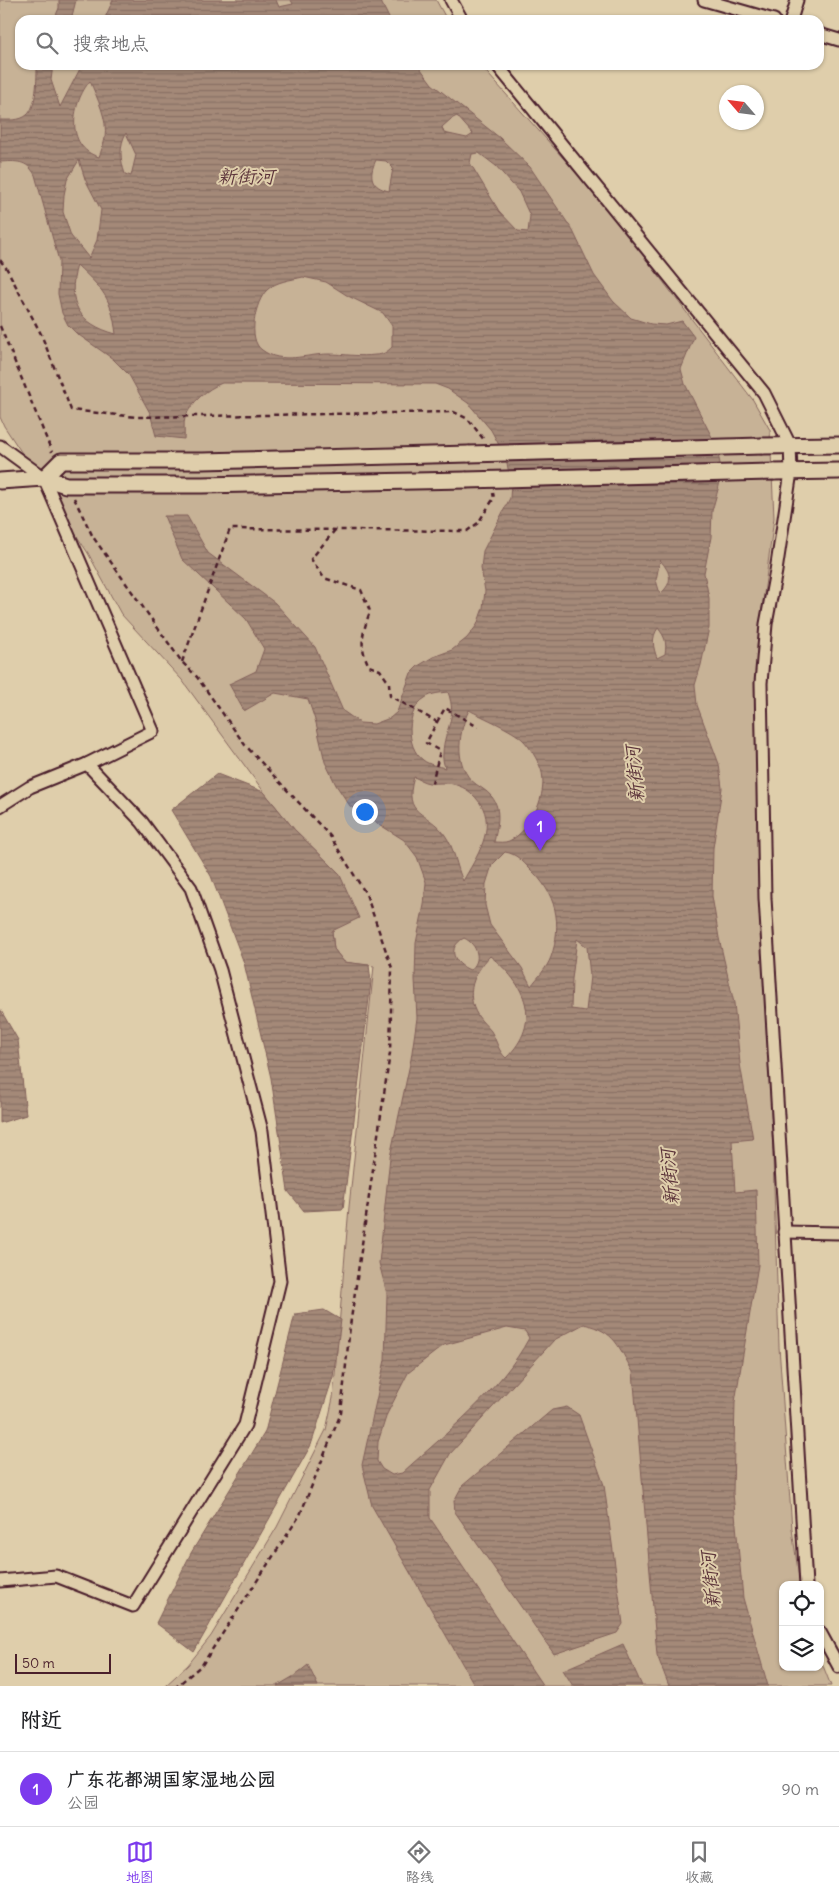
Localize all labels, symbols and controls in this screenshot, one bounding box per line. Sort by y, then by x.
search box [15,15,824,70]
icon: search [33,29,61,57]
text: 搜索地点 [73,31,149,55]
north arrow [719,85,764,130]
water label: 新街河 [217,164,277,188]
water label: 新街河 [619,742,648,803]
your location [352,799,378,825]
pin: 1 [524,810,556,851]
water label: 新街河 [654,1145,683,1206]
water label: 新街河 [695,1547,725,1610]
map controls [779,1581,824,1671]
button: locate [779,1581,824,1626]
button: layers [779,1626,824,1671]
scale bar [15,1651,111,1674]
text: 50 m [22,1654,55,1672]
text: 附近 [20,1706,62,1733]
text: 广东花都湖国家湿地公园 [67,1767,276,1791]
text: 1 [33,1779,39,1799]
text: 90 m [781,1779,819,1799]
text: 公园 [67,1792,99,1812]
tab: 地图 [126,1838,154,1886]
tab: 路线 [405,1838,433,1886]
tab: 收藏 [685,1838,713,1886]

